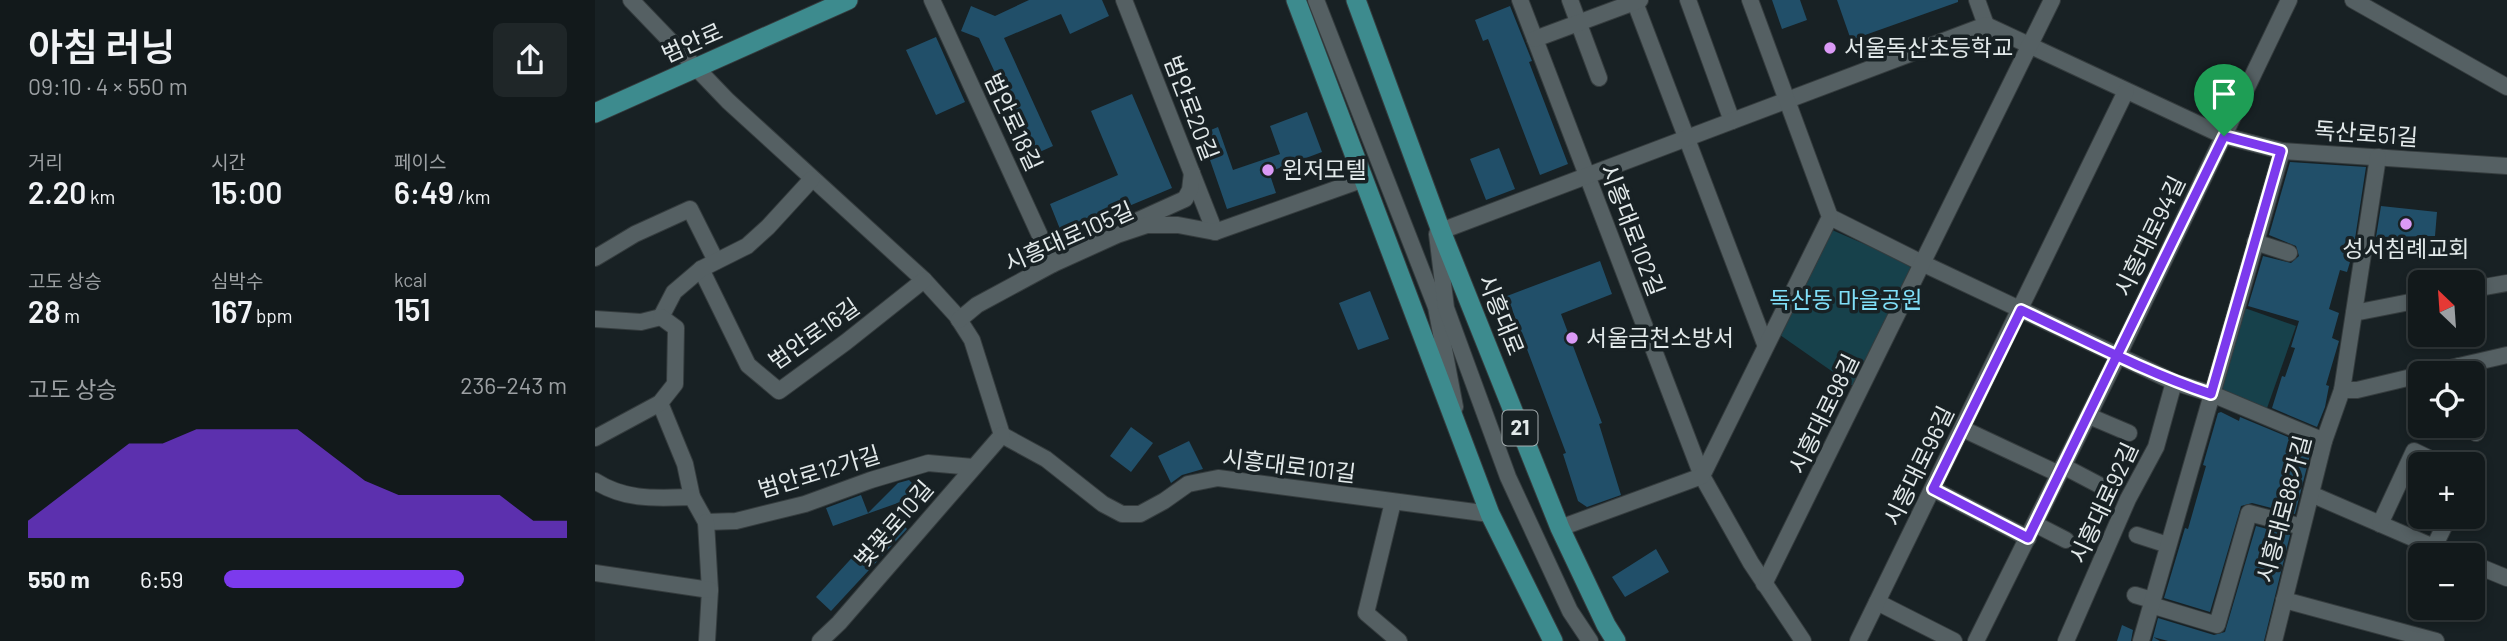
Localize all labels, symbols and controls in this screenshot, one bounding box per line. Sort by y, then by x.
street label: 범안로 [657,16,726,68]
text: 아침 러닝 [28,23,175,69]
button: share [493,23,567,97]
place label: 서울독산초등학교 [1844,33,2013,61]
marker: 서울독산초등학교 [1822,40,1838,56]
street label: 범안로20길 [1159,51,1225,164]
pin [2194,64,2254,136]
street label: 범안로18길 [979,68,1049,175]
text: 09:10 · 4 × 550 m [28,72,188,100]
icon: arrive [2205,75,2243,113]
street label: 독산로51길 [2313,115,2419,151]
text: 거리 [28,150,63,173]
text: 시간 [211,150,246,173]
text: 페이스 [394,150,446,173]
place label: 윈저모텔 [1282,155,1367,183]
street label: 시흥대로102길 [1595,160,1671,300]
marker: 윈저모텔 [1260,162,1276,178]
street label: 시흥대로94길 [2108,171,2190,300]
text: 2.20 [28,174,86,210]
text: 15:00 [211,174,282,210]
text: 6:49 [394,174,454,210]
text: km [86,185,115,208]
text: /km [454,185,491,208]
street label: 시흥대로105길 [1000,195,1138,277]
marker: 성서침례교회 [2398,216,2414,232]
place label: 성서침례교회 [2343,234,2469,262]
text: kcal [394,268,427,291]
text: 고도 상승 [28,269,102,292]
text: 심박수 [211,269,263,292]
street label: 시흥대로 [1473,270,1531,359]
north arrow [2408,270,2485,346]
map controls [2408,270,2485,620]
park label: 독산동 마을공원 [1770,285,1922,313]
text: 151 [394,291,431,327]
street label: 범안로16길 [763,292,864,375]
text: 28 [28,293,61,329]
text: 167 [211,293,252,329]
text: m [61,304,80,327]
text: bpm [252,304,293,327]
place label: 서울금천소방서 [1586,323,1734,351]
marker: 서울금천소방서 [1564,330,1580,346]
street label: 시흥대로98길 [1782,349,1864,478]
button: locate [2408,361,2485,438]
text: 236–243 m [460,371,567,399]
text: 고도 상승 [28,375,117,403]
street label: 시흥대로96길 [1877,401,1959,530]
road number: 21 [1503,410,1537,446]
street label: 시흥대로88가길 [2250,432,2316,585]
street label: 시흥대로92길 [2063,438,2143,567]
street label: 범안로12가길 [754,439,883,503]
street label: 시흥대로101길 [1221,443,1357,487]
button: + [2408,452,2485,529]
street label: 벚꽃로10길 [848,474,938,572]
button: − [2408,543,2485,620]
text: 550 m [28,565,90,593]
text: 6:59 [140,565,183,593]

